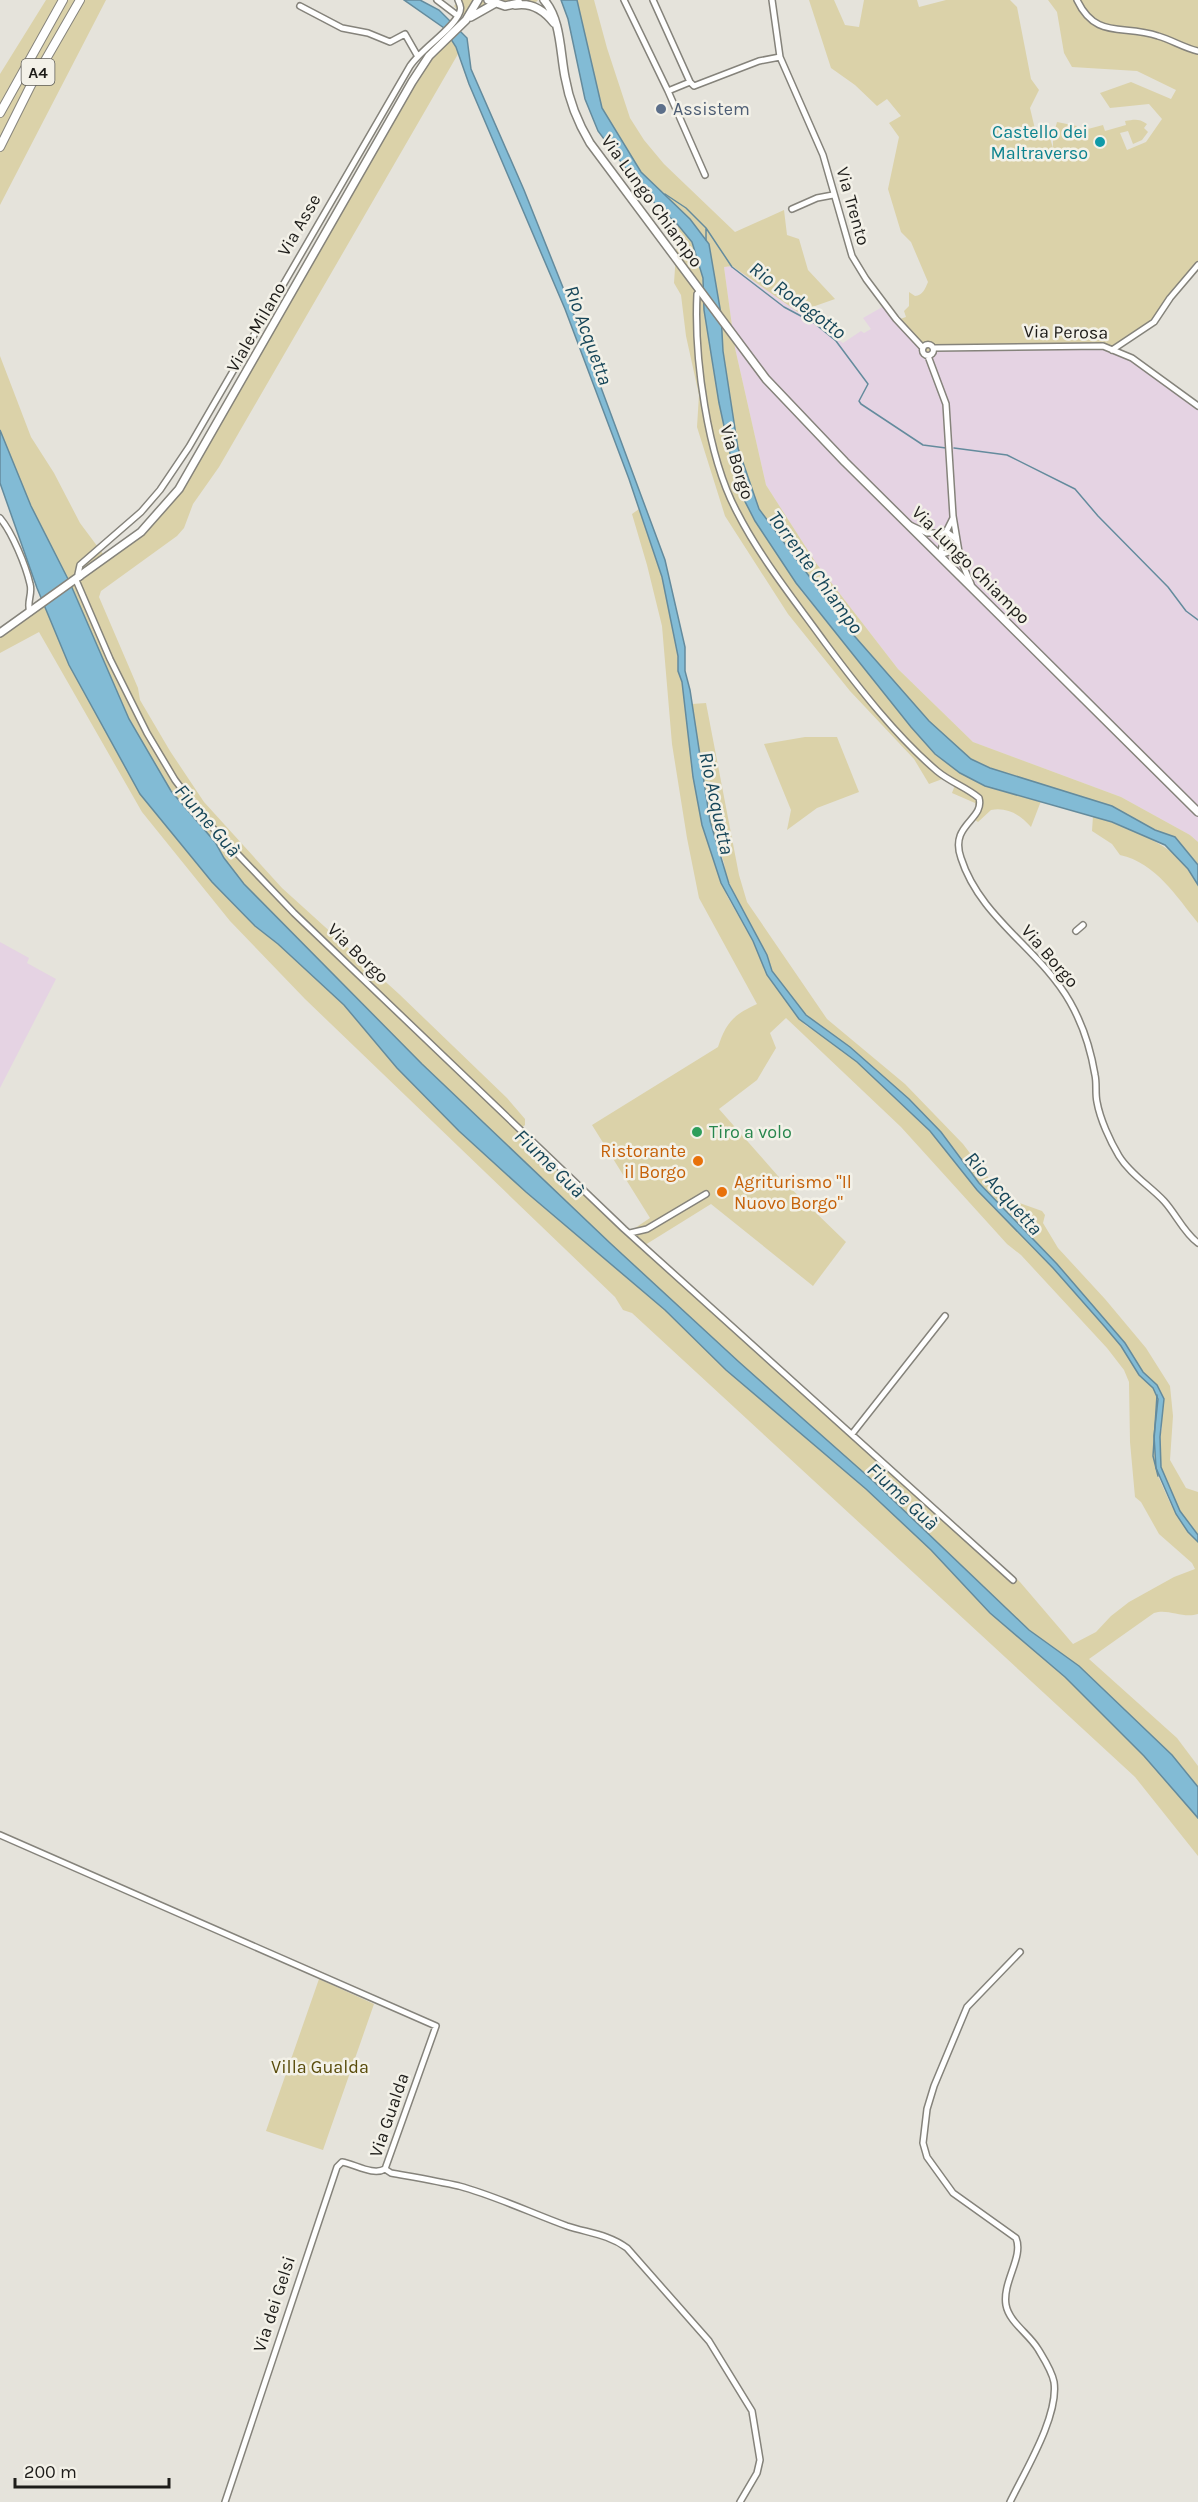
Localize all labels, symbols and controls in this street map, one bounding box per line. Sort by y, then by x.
road number: A4 [22,59,54,85]
place label: Assistem [673,98,750,120]
marker: Assistem [654,102,668,116]
place label: Castello dei Maltraverso [991,121,1088,164]
street label: Via Lungo Chiampo [597,130,707,272]
marker: Castello dei Maltraverso [1093,135,1107,149]
street label: Via Trento [831,164,875,248]
street label: Via Asse [272,190,326,260]
water label: Rio Rodegotto [745,257,851,344]
street label: Viale Milano [221,278,291,376]
water label: Rio Acquetta [560,282,617,388]
street label: Via Perosa [1024,320,1108,344]
street label: Via Borgo [715,422,759,502]
street label: Via Lungo Chiampo [907,501,1035,629]
water label: Torrente Chiampo [763,506,868,638]
water label: Rio Acquetta [694,750,739,857]
water label: Fiume Guà [170,779,245,861]
street label: Via Borgo [323,918,393,988]
street label: Via Borgo [1016,920,1084,992]
place label: Tiro a volo [709,1121,792,1143]
water label: Fiume Guà [510,1124,590,1202]
marker: Tiro a volo [690,1125,704,1139]
place label: Ristorante il Borgo [600,1140,686,1183]
water label: Rio Acquetta [960,1147,1047,1240]
marker: Ristorante il Borgo [691,1154,705,1168]
place label: Agriturismo "Il Nuovo Borgo" [734,1171,852,1214]
marker: Agriturismo "Il Nuovo Borgo" [715,1185,729,1199]
water label: Fiume Guà [862,1458,943,1535]
park label: Villa Gualda [271,2056,369,2078]
street label: Via Gualda [364,2070,414,2160]
street label: Via dei Gelsi [248,2253,300,2355]
scale bar [15,2451,170,2489]
text: 200 m [24,2461,77,2483]

